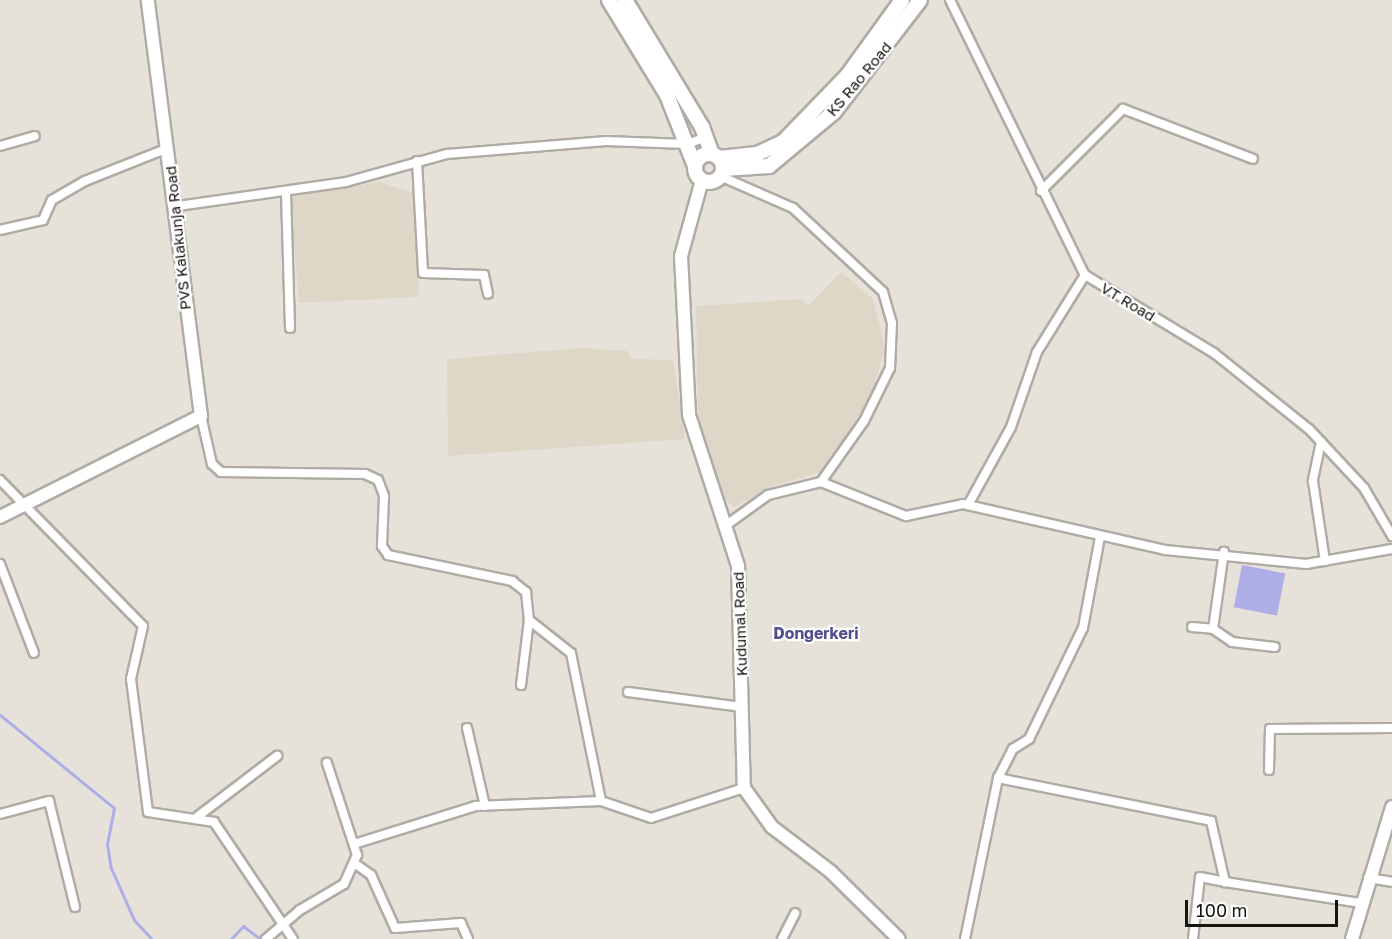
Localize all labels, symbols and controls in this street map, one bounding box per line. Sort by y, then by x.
street label: KS Rao Road [823,38,895,120]
street label: PVS Kalakunja Road [161,165,195,311]
street label: VT Road [1098,279,1158,325]
street label: Kudumal Road [729,571,751,677]
district label: Dongerkeri [773,623,859,643]
scale bar [1188,888,1341,926]
text: 100 m [1196,899,1247,921]

